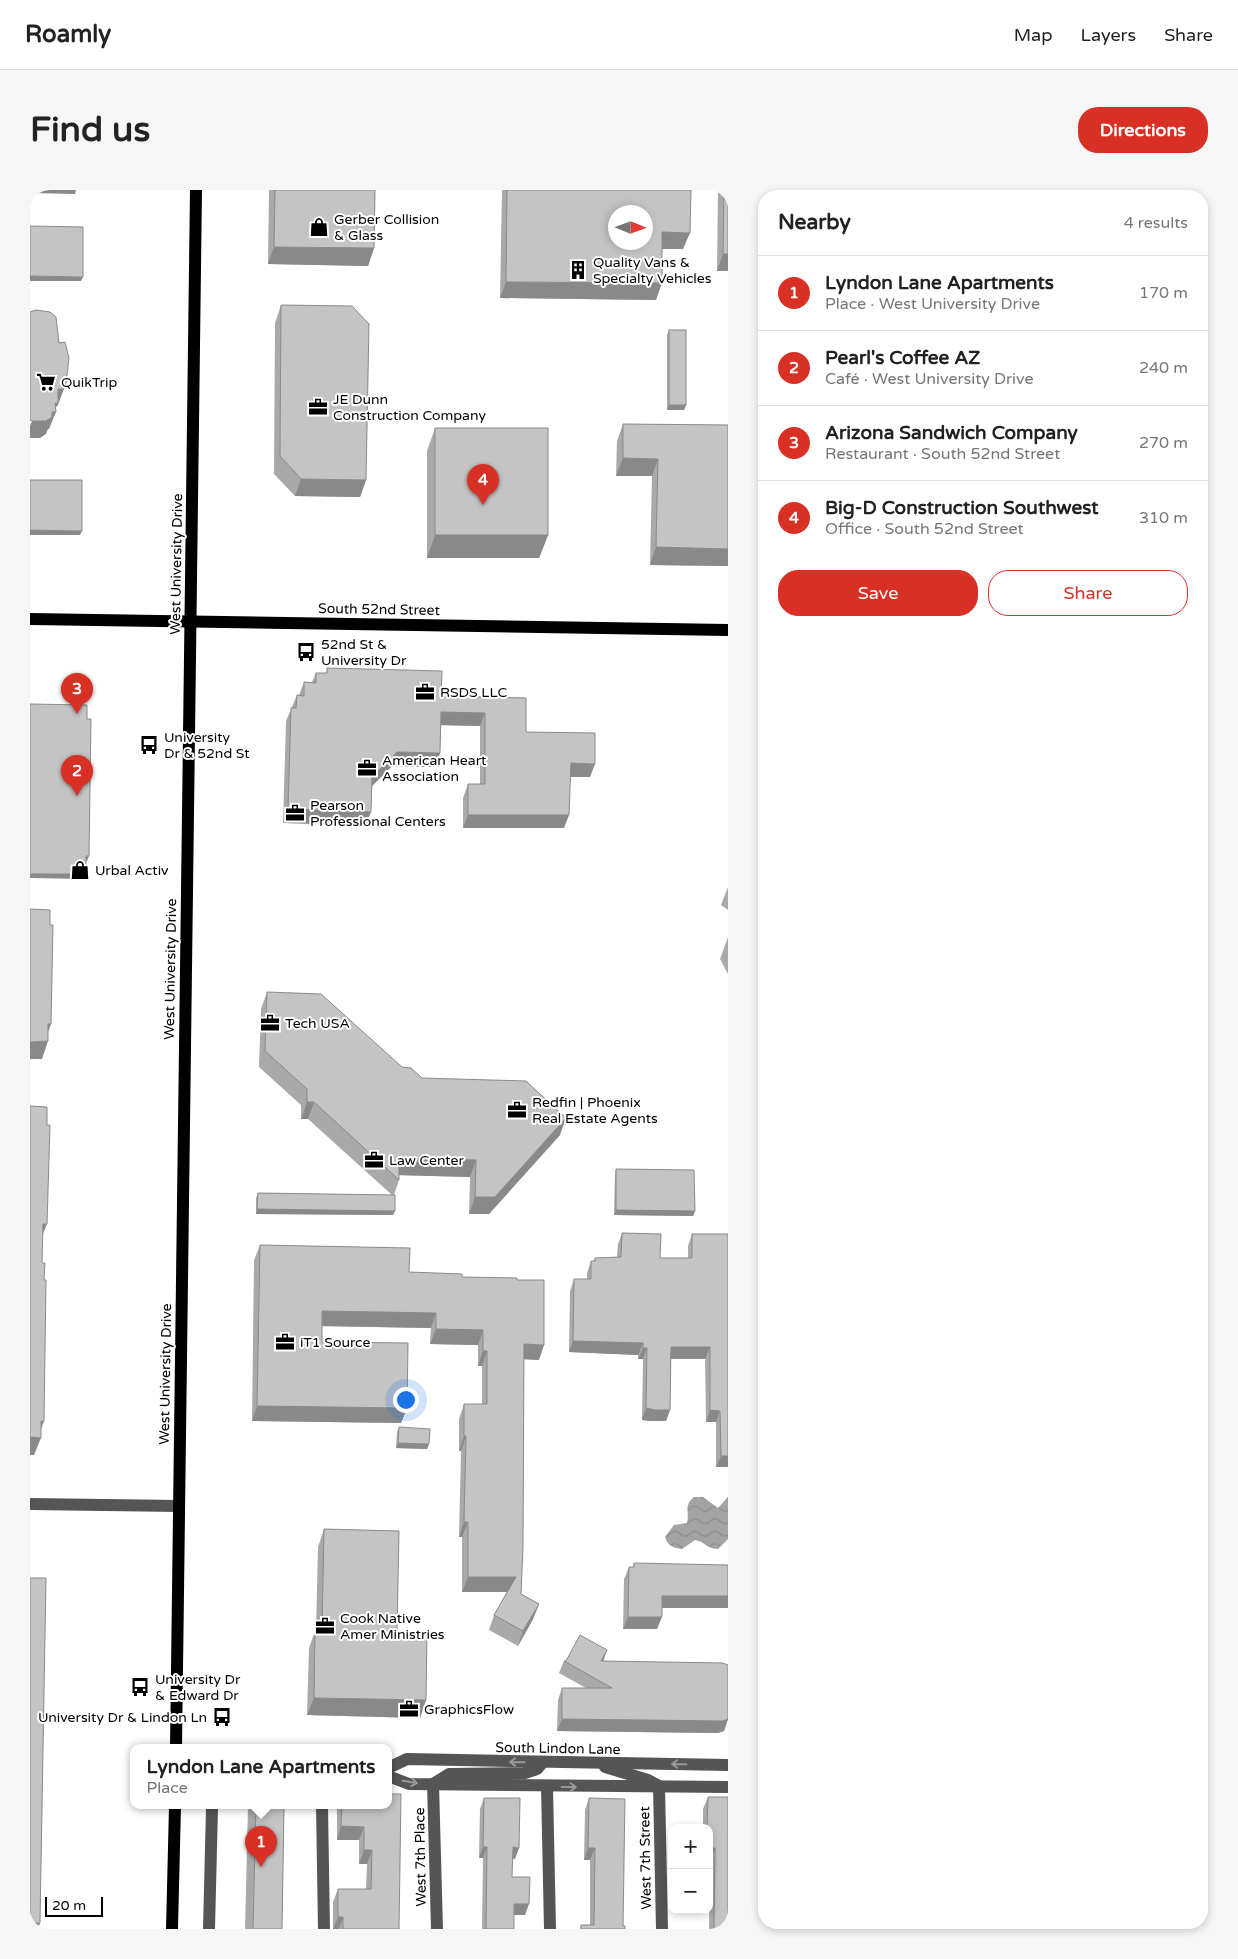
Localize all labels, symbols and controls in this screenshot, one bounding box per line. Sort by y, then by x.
text: Roamly [25,20,111,49]
text: Map [1014,24,1053,46]
text: Layers [1081,24,1136,46]
text: Share [1164,24,1213,46]
button: Directions [1078,107,1208,153]
text: Find us [30,109,150,151]
north arrow [608,205,653,250]
text: Nearby [778,210,851,235]
place label: Gerber Collision & Glass [334,211,439,244]
text: 4 results [1124,213,1188,233]
shop icon: Gerber Collision & Glass [308,216,330,238]
place label: Quality Vans & Specialty Vehicles [593,254,712,287]
building icon: Quality Vans & Specialty Vehicles [567,259,589,281]
text: Lyndon Lane Apartments [825,272,1054,294]
text: 1 [789,283,799,303]
text: 170 m [1139,283,1188,303]
text: Place · West University Drive [825,294,1040,314]
text: Pearl's Coffee AZ [825,347,980,369]
text: 2 [789,358,799,378]
text: 240 m [1139,358,1188,378]
text: Café · West University Drive [825,369,1033,389]
supermarket icon: QuikTrip [35,371,57,393]
place label: QuikTrip [61,374,117,391]
place label: JE Dunn Construction Company [333,391,486,424]
office icon: JE Dunn Construction Company [307,396,329,418]
text: Arizona Sandwich Company [825,422,1078,444]
text: 3 [789,433,799,453]
text: 270 m [1139,433,1188,453]
text: Restaurant · South 52nd Street [825,444,1060,464]
pin: 4 [467,464,499,505]
street label: West University Drive [167,493,186,635]
text: Big-D Construction Southwest [825,497,1099,519]
text: 4 [789,508,799,528]
text: 310 m [1139,508,1188,528]
text: Office · South 52nd Street [825,519,1024,539]
button: Save [778,570,978,616]
button: Share [988,570,1188,616]
street label: South 52nd Street [318,600,441,619]
place label: 52nd St & University Dr [321,636,407,669]
bus stop icon: 52nd St & University Dr [295,641,317,663]
pin: 3 [61,673,93,714]
office icon: RSDS LLC [414,681,436,703]
place label: RSDS LLC [440,684,507,701]
place label: University Dr & 52nd St [164,729,250,762]
bus stop icon: University Dr & 52nd St [138,734,160,756]
place label: American Heart Association [382,752,487,785]
pin: 2 [61,755,93,796]
office icon: American Heart Association [356,757,378,779]
place label: Pearson Professional Centers [310,797,446,830]
office icon: Pearson Professional Centers [284,802,306,824]
shop icon: Urbal Activ [69,859,91,881]
place label: Urbal Activ [95,862,169,879]
street label: West University Drive [161,898,180,1040]
office icon: Tech USA [259,1012,281,1034]
place label: Tech USA [285,1015,350,1032]
place label: Redfin | Phoenix Real Estate Agents [532,1094,658,1127]
office icon: Redfin | Phoenix Real Estate Agents [506,1099,528,1121]
office icon: Law Center [363,1149,385,1171]
place label: Law Center [389,1152,464,1169]
street label: West University Drive [156,1303,175,1445]
office icon: iT1 Source [274,1331,296,1353]
place label: iT1 Source [300,1334,371,1351]
your location [393,1387,419,1413]
place label: Cook Native Amer Ministries [340,1610,445,1643]
office icon: Cook Native Amer Ministries [314,1615,336,1637]
place label: University Dr & Edward Dr [155,1671,241,1704]
bus stop icon: University Dr & Edward Dr [129,1676,151,1698]
office icon: GraphicsFlow [398,1698,420,1720]
place label: GraphicsFlow [424,1701,514,1718]
bus stop icon: University Dr & Lindon Ln [211,1706,233,1728]
place label: University Dr & Lindon Ln [38,1709,207,1726]
street label: South Lindon Lane [495,1739,621,1758]
popup [130,1744,392,1809]
text: Lyndon Lane Apartments [147,1756,375,1778]
one-way arrow [509,1757,526,1767]
one-way arrow [672,1760,688,1769]
text: Place [147,1778,188,1798]
one-way arrow [402,1778,418,1788]
one-way arrow [560,1782,577,1792]
street label: West 7th Street [636,1805,655,1910]
street label: West 7th Place [411,1807,430,1907]
map controls [668,1824,713,1914]
button: + [668,1824,713,1869]
pin: 1 [245,1826,277,1867]
button: − [668,1869,713,1914]
scale bar [45,1894,102,1917]
text: 20 m [52,1897,86,1914]

